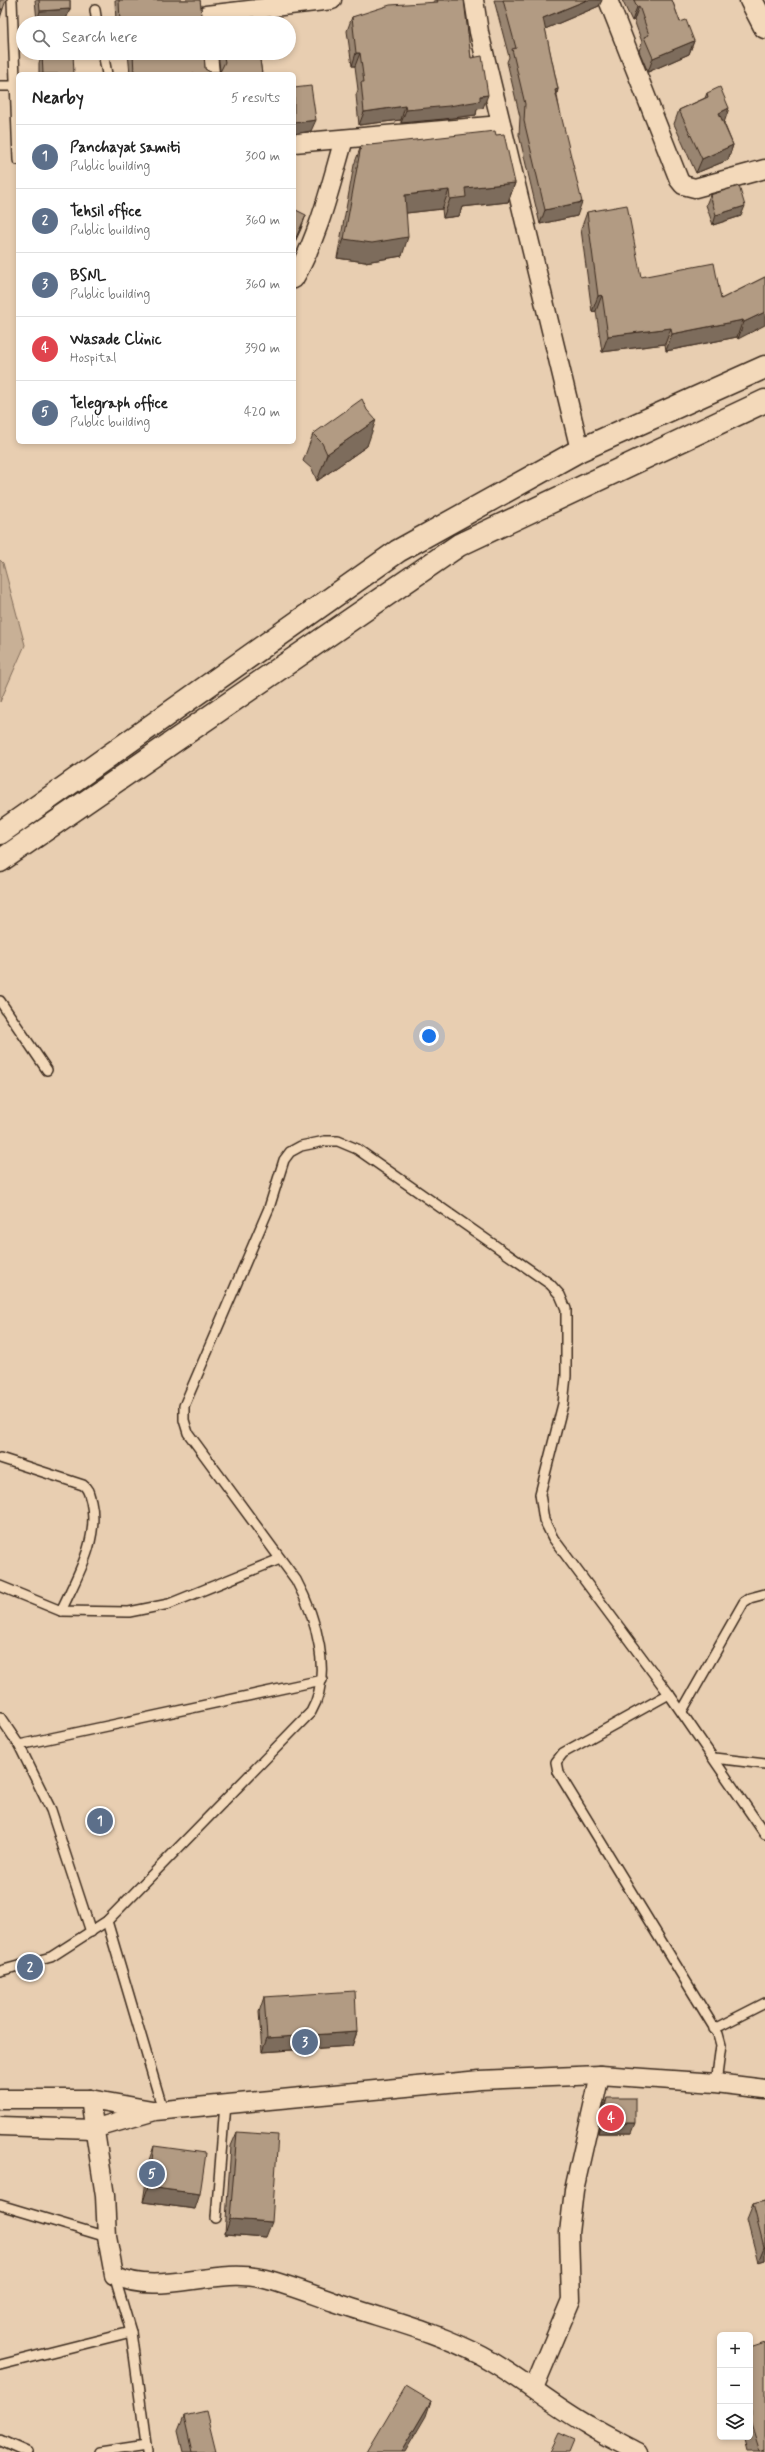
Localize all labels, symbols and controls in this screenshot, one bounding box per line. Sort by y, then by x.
search box [16,16,296,60]
icon: search [30,27,52,49]
text: Search here [62,28,138,48]
text: Nearby [32,87,84,109]
text: 5 results [231,90,280,107]
text: Panchayat samiti [70,138,180,158]
text: 1 [42,148,48,165]
text: 300 m [245,148,280,165]
text: Public building [70,158,150,175]
text: Tehsil office [70,202,142,222]
text: 2 [42,212,48,229]
text: 360 m [245,212,280,229]
text: Public building [70,222,150,239]
text: BSNL [70,266,106,286]
text: 3 [42,276,48,293]
text: 360 m [245,276,280,293]
text: Public building [70,286,150,303]
text: Wasade Clinic [70,330,162,350]
text: 4 [41,340,49,357]
text: 390 m [245,340,280,357]
text: Hospital [70,350,116,367]
text: Telegraph office [70,394,168,414]
text: 5 [41,404,49,421]
text: 420 m [244,404,280,421]
text: Public building [70,414,150,431]
your location [419,1026,439,1046]
pin: 1 [87,1806,113,1836]
pin: 2 [17,1952,43,1982]
pin: 3 [292,2027,318,2057]
pin: 4 [598,2103,624,2133]
pin: 5 [139,2159,165,2189]
map controls [717,2332,753,2440]
button: + [717,2332,753,2368]
button: − [717,2368,753,2404]
button: layers [717,2404,753,2440]

